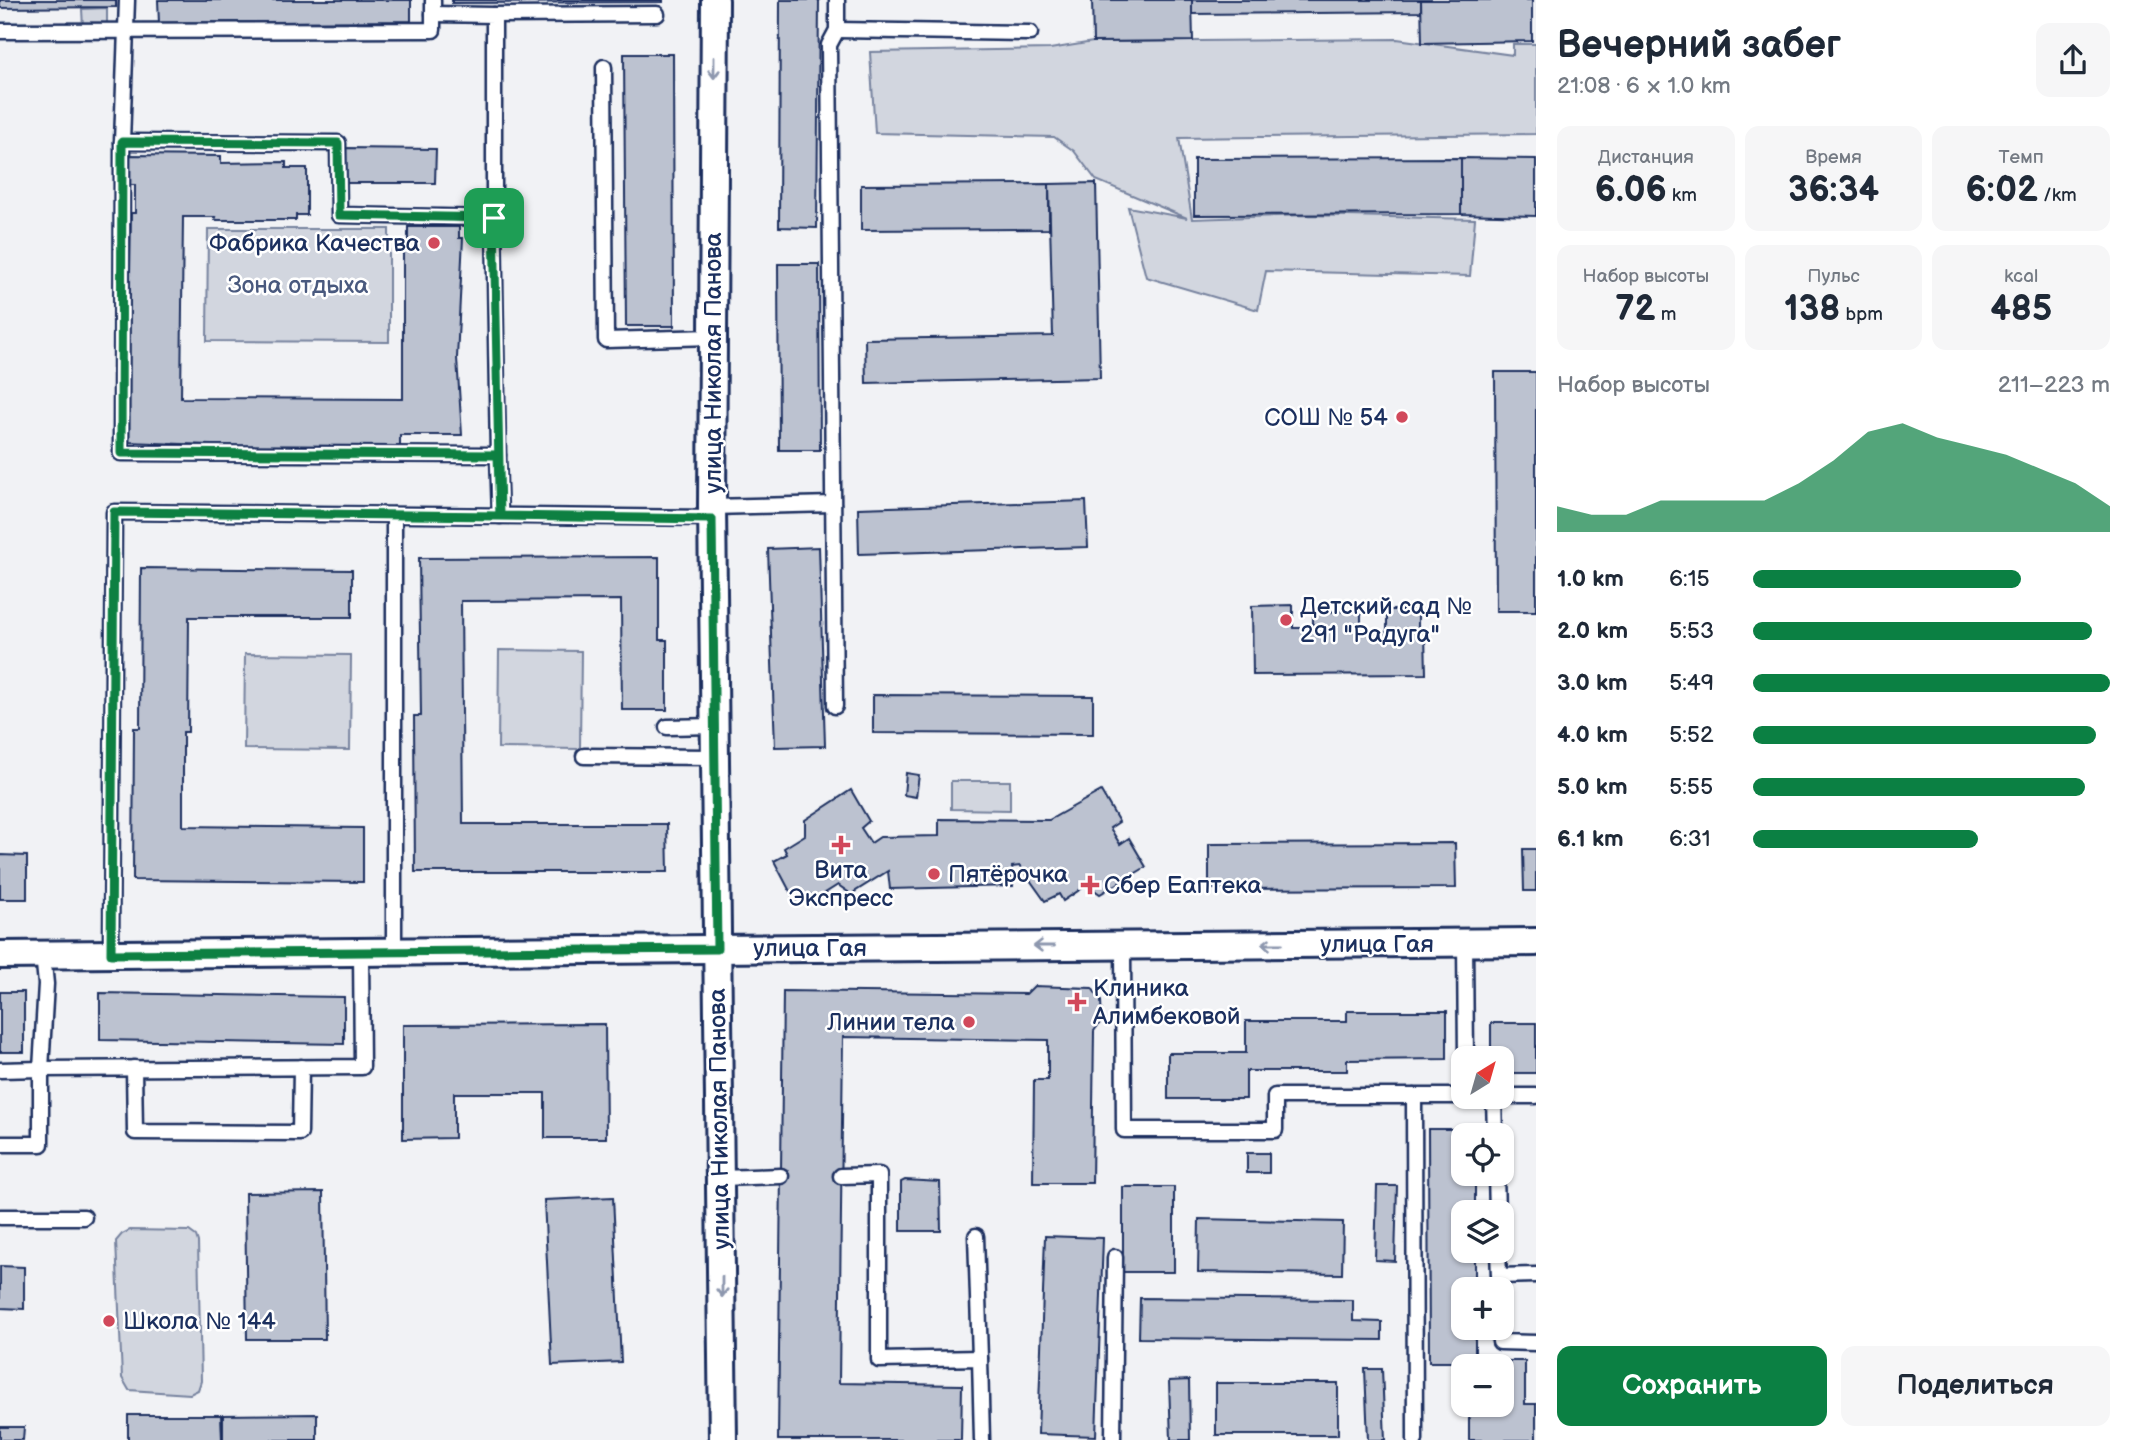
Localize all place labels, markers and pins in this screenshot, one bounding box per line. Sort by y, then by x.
pin [464,188,524,248]
place label: Фабрика Качества [209,229,420,258]
marker: Фабрика Качества [426,235,442,251]
place label: СОШ № 54 [1264,403,1388,432]
marker: СОШ № 54 [1394,409,1410,425]
place label: Детский сад № 291 "Радуга" [1300,592,1472,649]
marker: Детский сад № 291 "Радуга" [1278,612,1294,628]
marker: Вита Экспресс [833,837,849,853]
place label: Вита Экспресс [789,856,894,913]
place label: Пятёрочка [948,860,1068,889]
marker: Пятёрочка [926,866,942,882]
place label: Сбер Еаптека [1104,871,1262,900]
marker: Сбер Еаптека [1082,877,1098,893]
place label: Клиника Алимбековой [1092,974,1241,1031]
marker: Клиника Алимбековой [1067,992,1087,1012]
place label: Линии тела [826,1008,955,1037]
marker: Линии тела [961,1014,977,1030]
place label: Школа № 144 [123,1307,276,1336]
marker: Школа № 144 [101,1313,117,1329]

